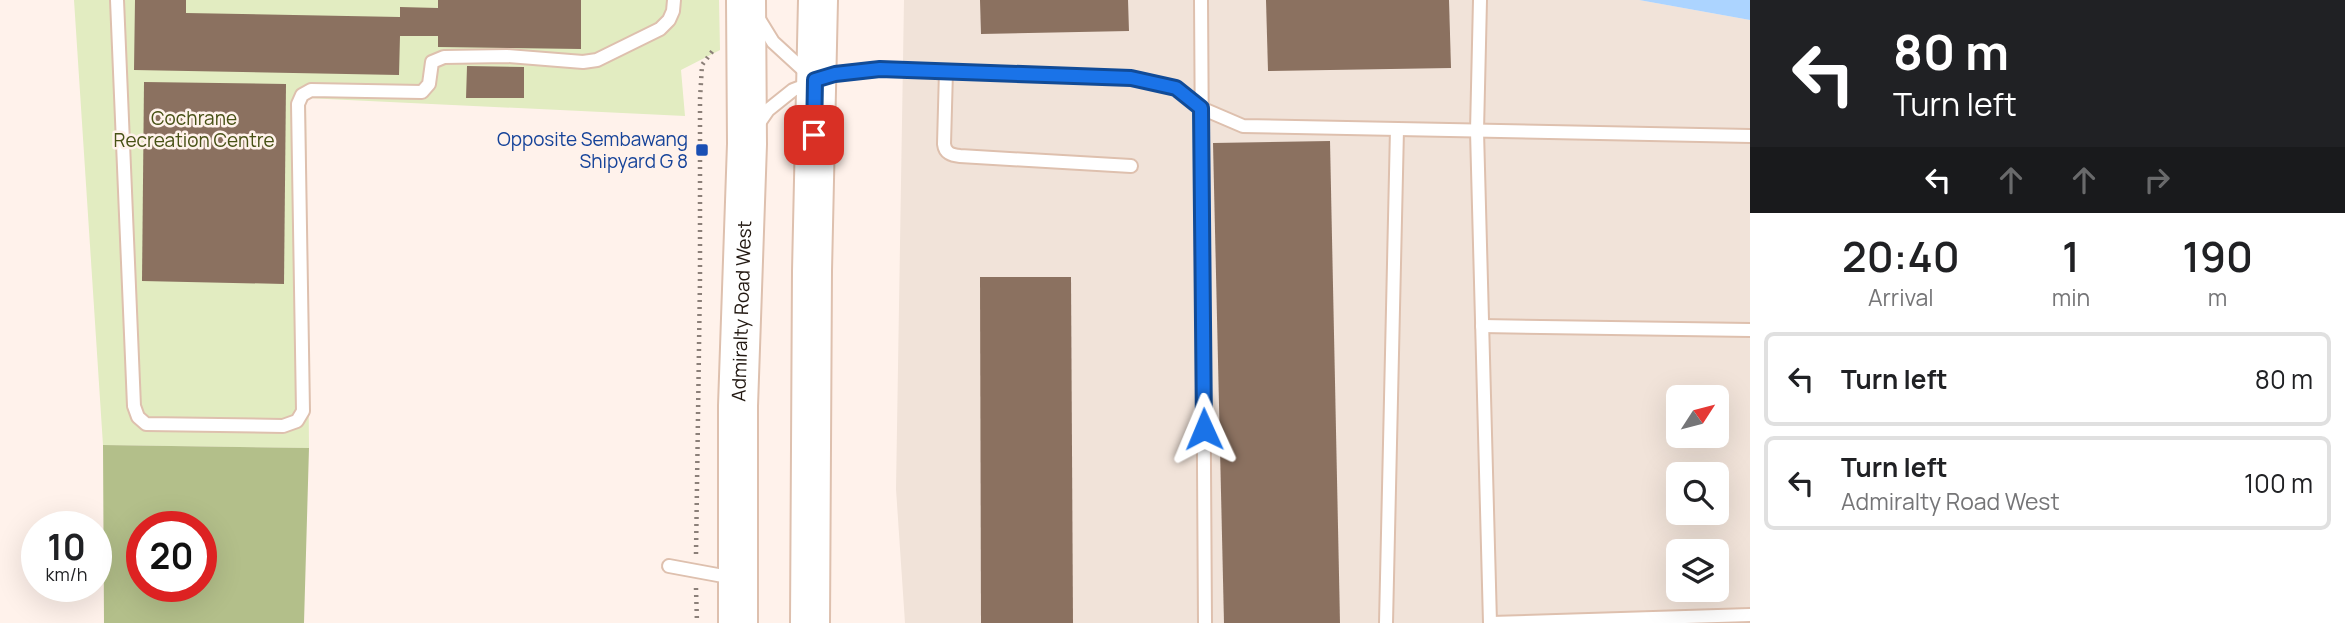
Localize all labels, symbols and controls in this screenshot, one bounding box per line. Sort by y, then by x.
text: 80 m [1893,18,2009,85]
icon: left [1778,28,1869,119]
text: Turn left [1893,82,2017,126]
park label: Cochrane Recreation Centre [113,105,275,153]
pin [784,105,844,165]
icon: arrive [795,116,833,154]
place label: Opposite Sembawang Shipyard G 8 [497,126,688,174]
marker: Opposite Sembawang Shipyard G 8 [694,142,710,158]
icon: left [1919,161,1957,199]
icon: ahead [1992,161,2030,199]
icon: ahead [2065,161,2103,199]
icon: right [2138,161,2176,199]
street label: Admiralty Road West [725,220,757,402]
text: 20:40 [1842,227,1960,285]
text: 1 [2062,227,2080,285]
text: 190 [2182,227,2253,285]
text: Arrival [1868,281,1934,313]
text: min [2052,281,2090,313]
text: m [2208,281,2227,313]
icon: left [1782,360,1820,398]
text: Turn left [1841,361,1948,397]
text: 80 m [2255,361,2313,397]
north arrow [1666,385,1729,448]
map controls [1666,385,1729,602]
position arrow [1167,392,1241,466]
text: Turn left [1841,449,1948,485]
button: search [1666,462,1729,525]
icon: left [1782,464,1820,502]
text: 100 m [2244,465,2313,501]
text: Admiralty Road West [1841,485,2060,517]
speed limit sign: 20 [126,511,217,602]
text: 10 [47,523,86,571]
button: layers [1666,539,1729,602]
text: km/h [46,562,87,586]

